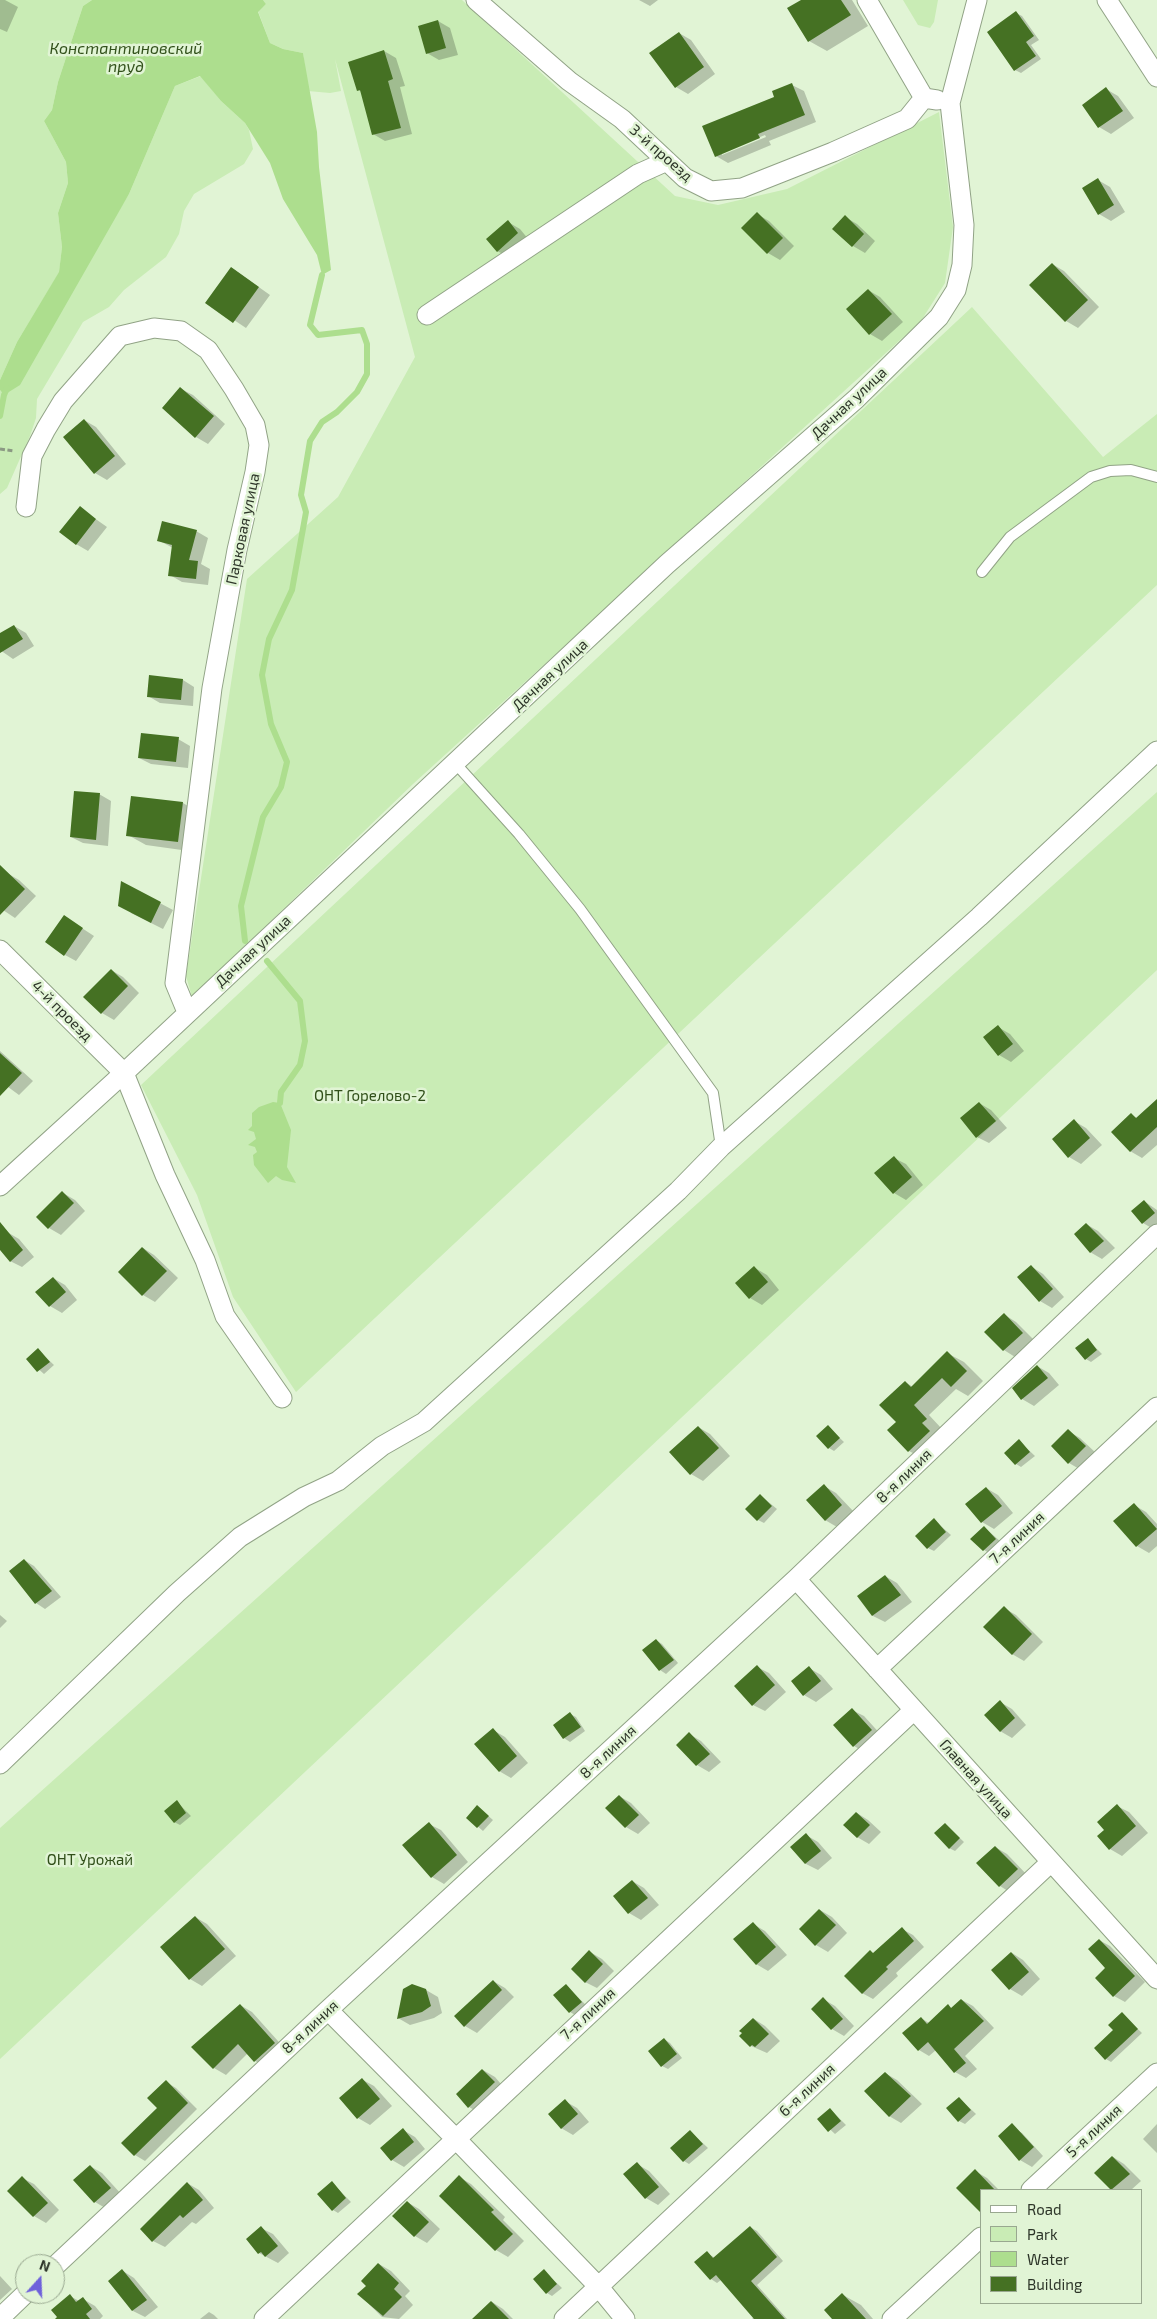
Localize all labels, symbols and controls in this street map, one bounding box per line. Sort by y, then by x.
water label: Константиновский пруд [50,39,202,77]
street label: 3-й проезд [626,121,696,185]
street label: Дачная улица [807,363,891,443]
street label: Парковая улица [222,472,264,586]
street label: Дачная улица [508,635,592,715]
street label: Дачная улица [211,911,295,991]
street label: 4-й проезд [28,977,96,1045]
park label: ОНТ Горелово-2 [314,1087,426,1105]
street label: 8-я линия [872,1445,936,1507]
street label: 7-я линия [986,1508,1048,1568]
street label: 8-я линия [576,1721,640,1783]
street label: Главная улица [936,1736,1016,1822]
park label: ОНТ Урожай [47,1851,133,1869]
street label: 7-я линия [557,1984,619,2044]
street label: 8-я линия [278,1996,342,2058]
street label: 6-я линия [775,2060,839,2120]
street label: 5-я линия [1063,2101,1125,2161]
legend [980,2189,1142,2304]
text: Road [1027,2200,1062,2218]
text: Park [1027,2225,1058,2243]
text: Water [1027,2250,1069,2268]
north arrow [15,2254,65,2304]
text: N [37,2256,53,2275]
text: Building [1027,2275,1082,2293]

